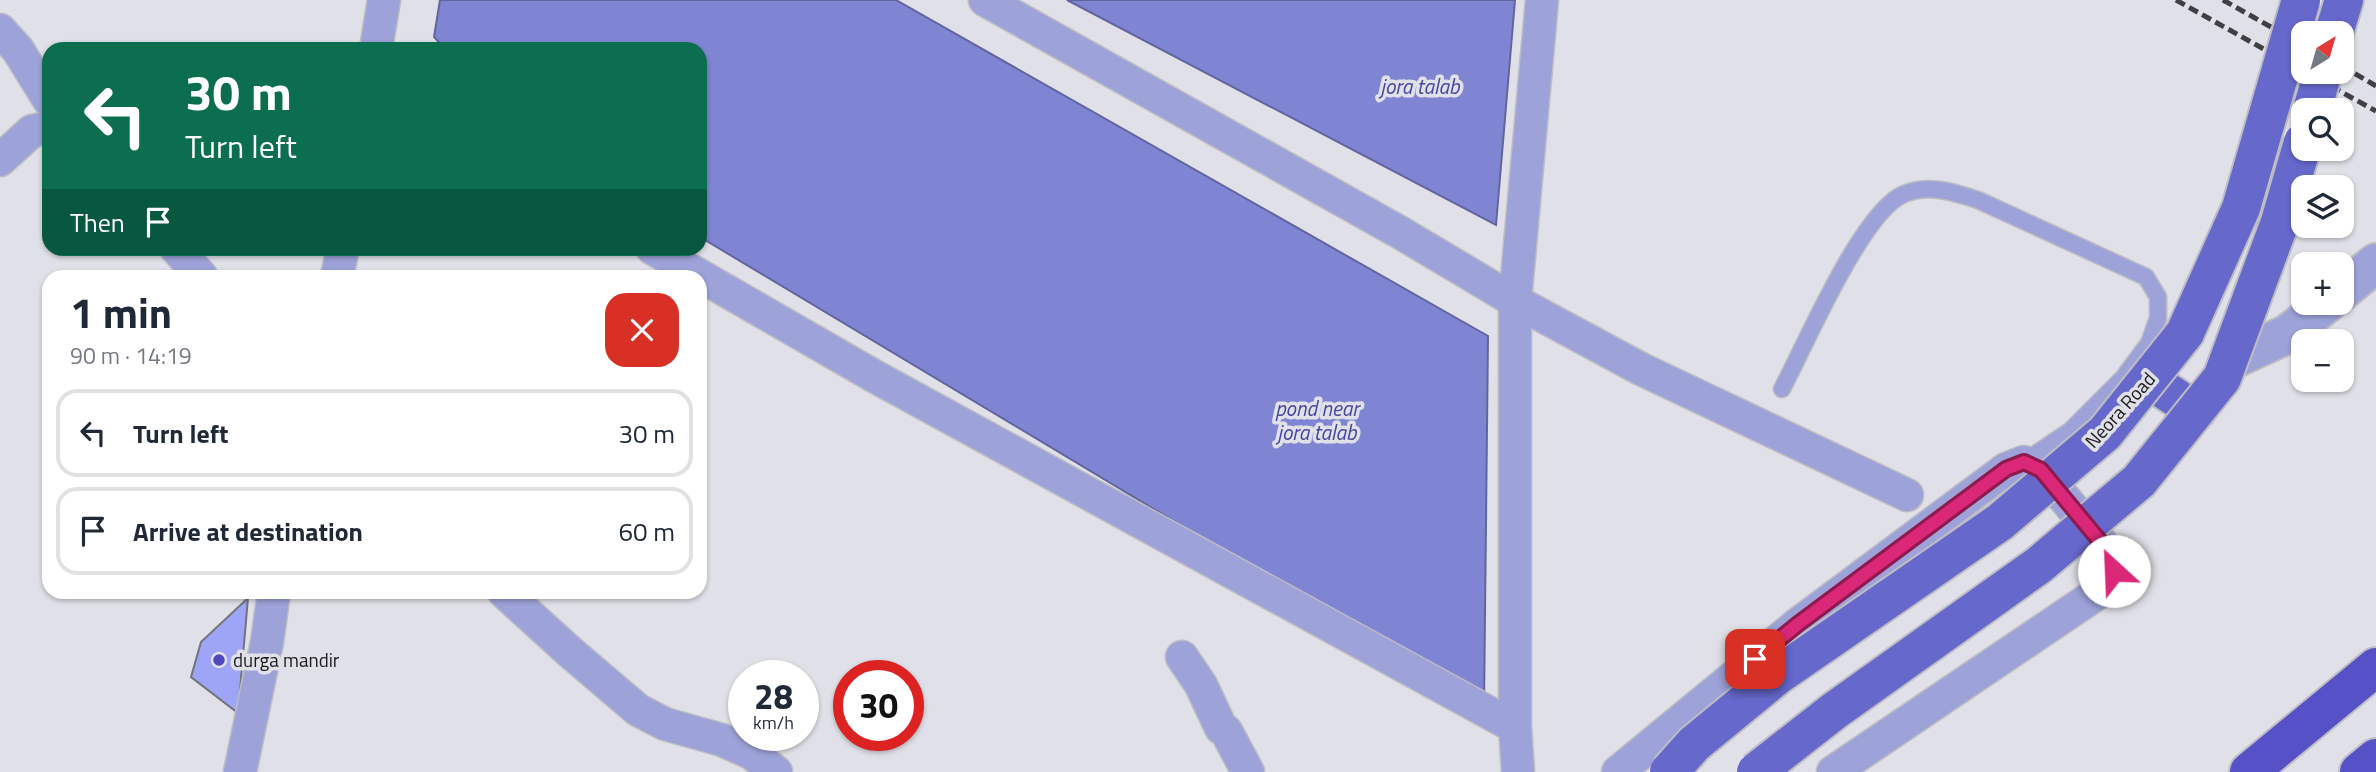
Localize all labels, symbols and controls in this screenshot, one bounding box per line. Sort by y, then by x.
north arrow [2291,21,2354,84]
map controls [2291,21,2354,392]
text: 30 m [185,54,292,129]
icon: left [70,70,161,161]
water label: jora talab [1379,70,1461,102]
button: search [2291,98,2354,161]
text: Turn left [185,122,297,170]
button: layers [2291,175,2354,238]
text: Then [70,203,125,242]
icon: arrive [139,203,177,241]
button: + [2291,252,2354,315]
text: 1 min [70,280,172,344]
button: close [605,293,679,367]
button: − [2291,329,2354,392]
text: 90 m · 14:19 [70,338,192,373]
street label: Neora Road [2077,365,2162,454]
water label: pond near jora talab [1275,392,1361,448]
icon: left [74,414,112,452]
text: Turn left [133,414,228,453]
text: 30 m [618,414,675,453]
icon: arrive [74,512,112,550]
text: Arrive at destination [133,512,363,551]
text: 60 m [618,512,675,551]
position arrow [2077,534,2151,608]
pin [1725,629,1785,689]
icon: arrive [1736,640,1774,678]
place label: durga mandir [233,645,340,674]
marker: durga mandir [211,652,227,668]
speed limit sign: 30 [833,660,924,751]
text: 28 [754,669,793,723]
text: km/h [753,709,794,736]

